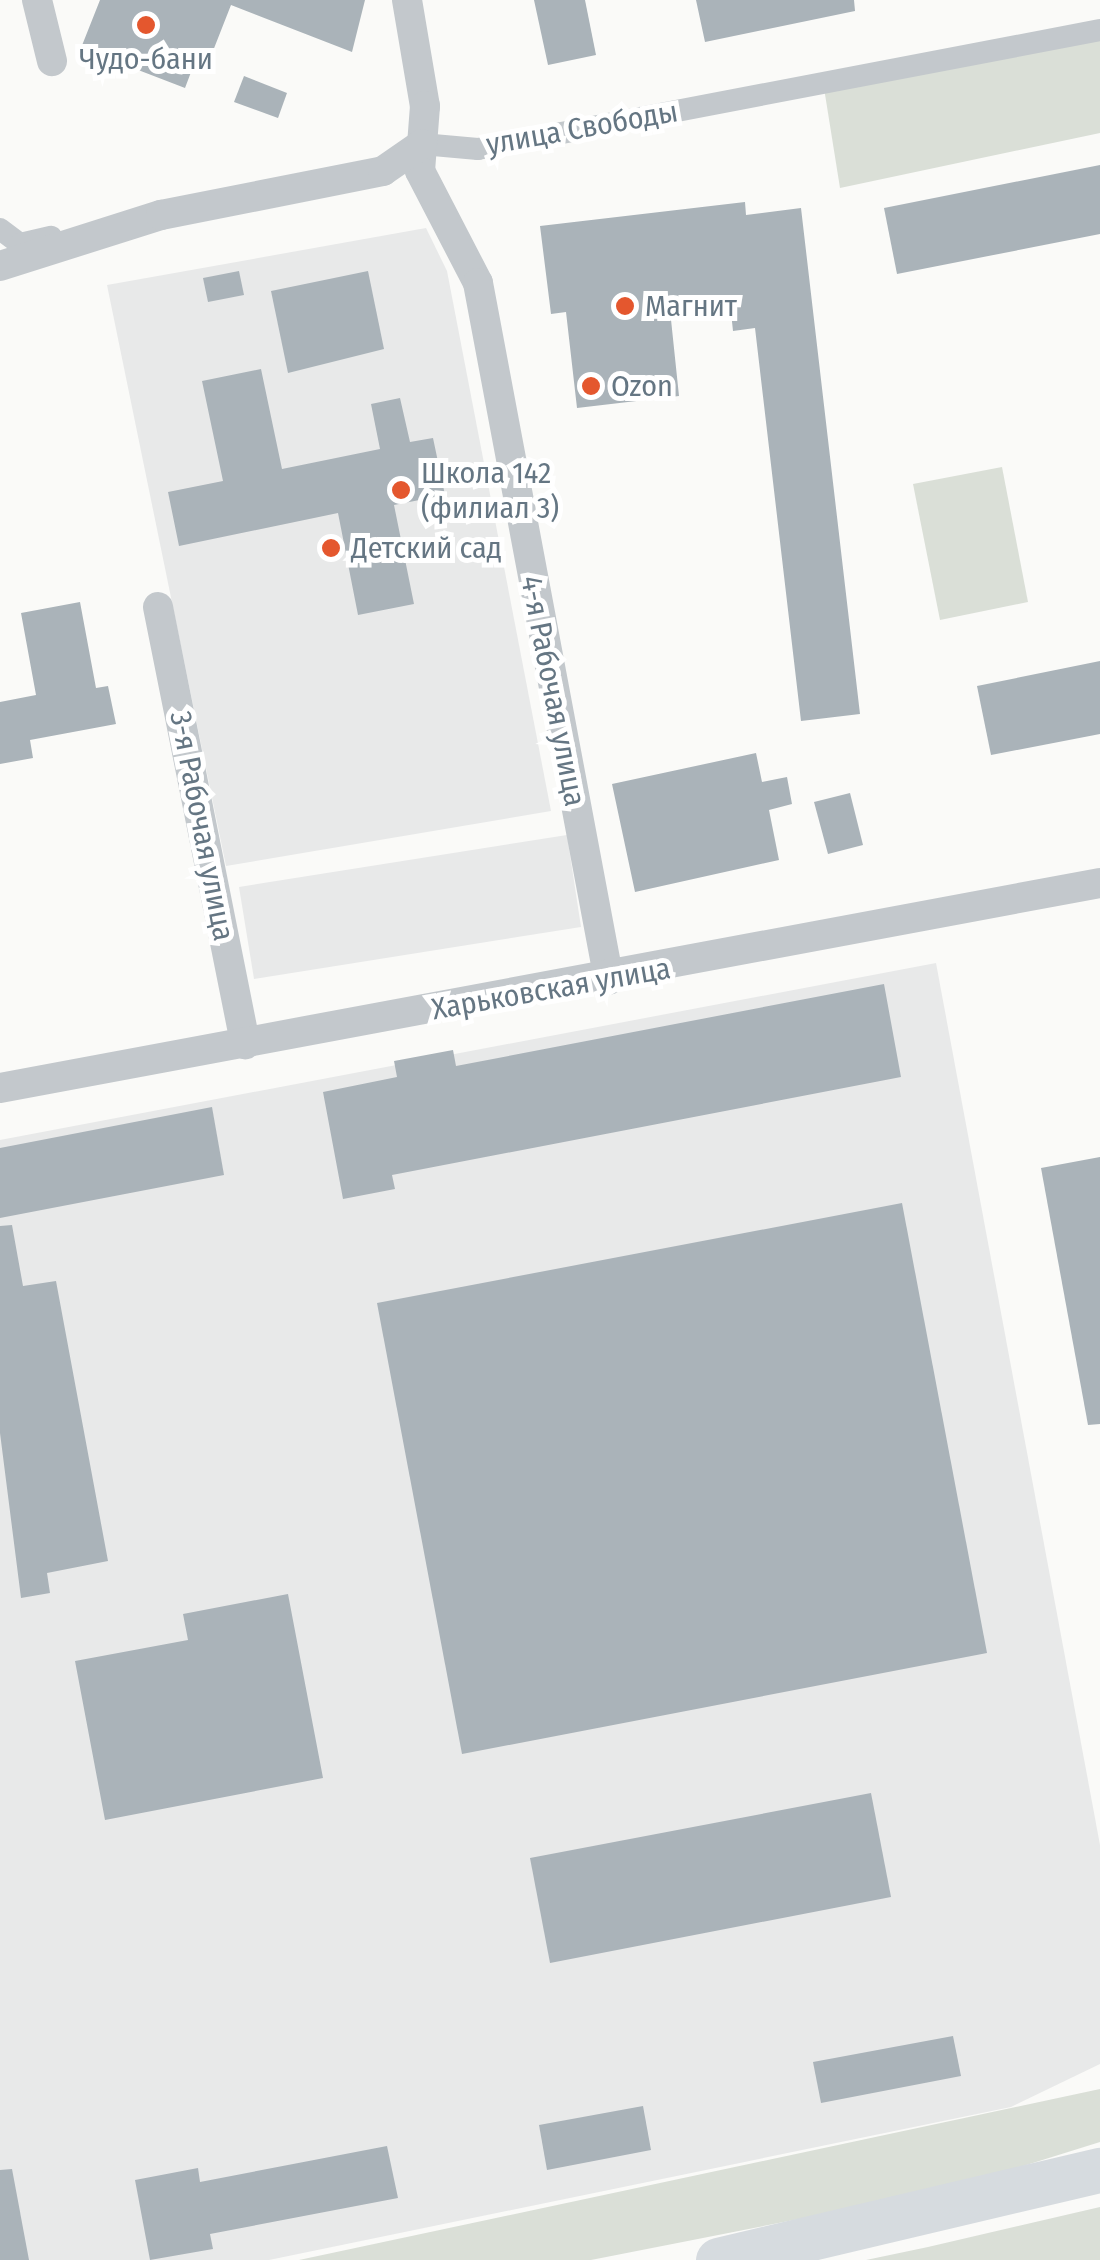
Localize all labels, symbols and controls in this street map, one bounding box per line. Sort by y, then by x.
marker: Чудо-бани [135,14,157,36]
place label: Чудо-бани [79,41,213,77]
street label: улица Свободы [483,93,681,163]
place label: Магнит [645,288,737,324]
marker: Магнит [614,295,636,317]
place label: Ozon [611,368,673,404]
marker: Ozon [580,375,602,397]
place label: Школа 142 (филиал 3) [421,455,559,526]
marker: Школа 142 (филиал 3) [390,479,412,501]
place label: Детский сад [351,530,502,566]
marker: Детский сад [320,537,342,559]
street label: 4-я Рабочая улица [513,573,593,809]
street label: 3-я Рабочая улица [162,708,242,944]
street label: Харьковская улица [429,950,673,1028]

